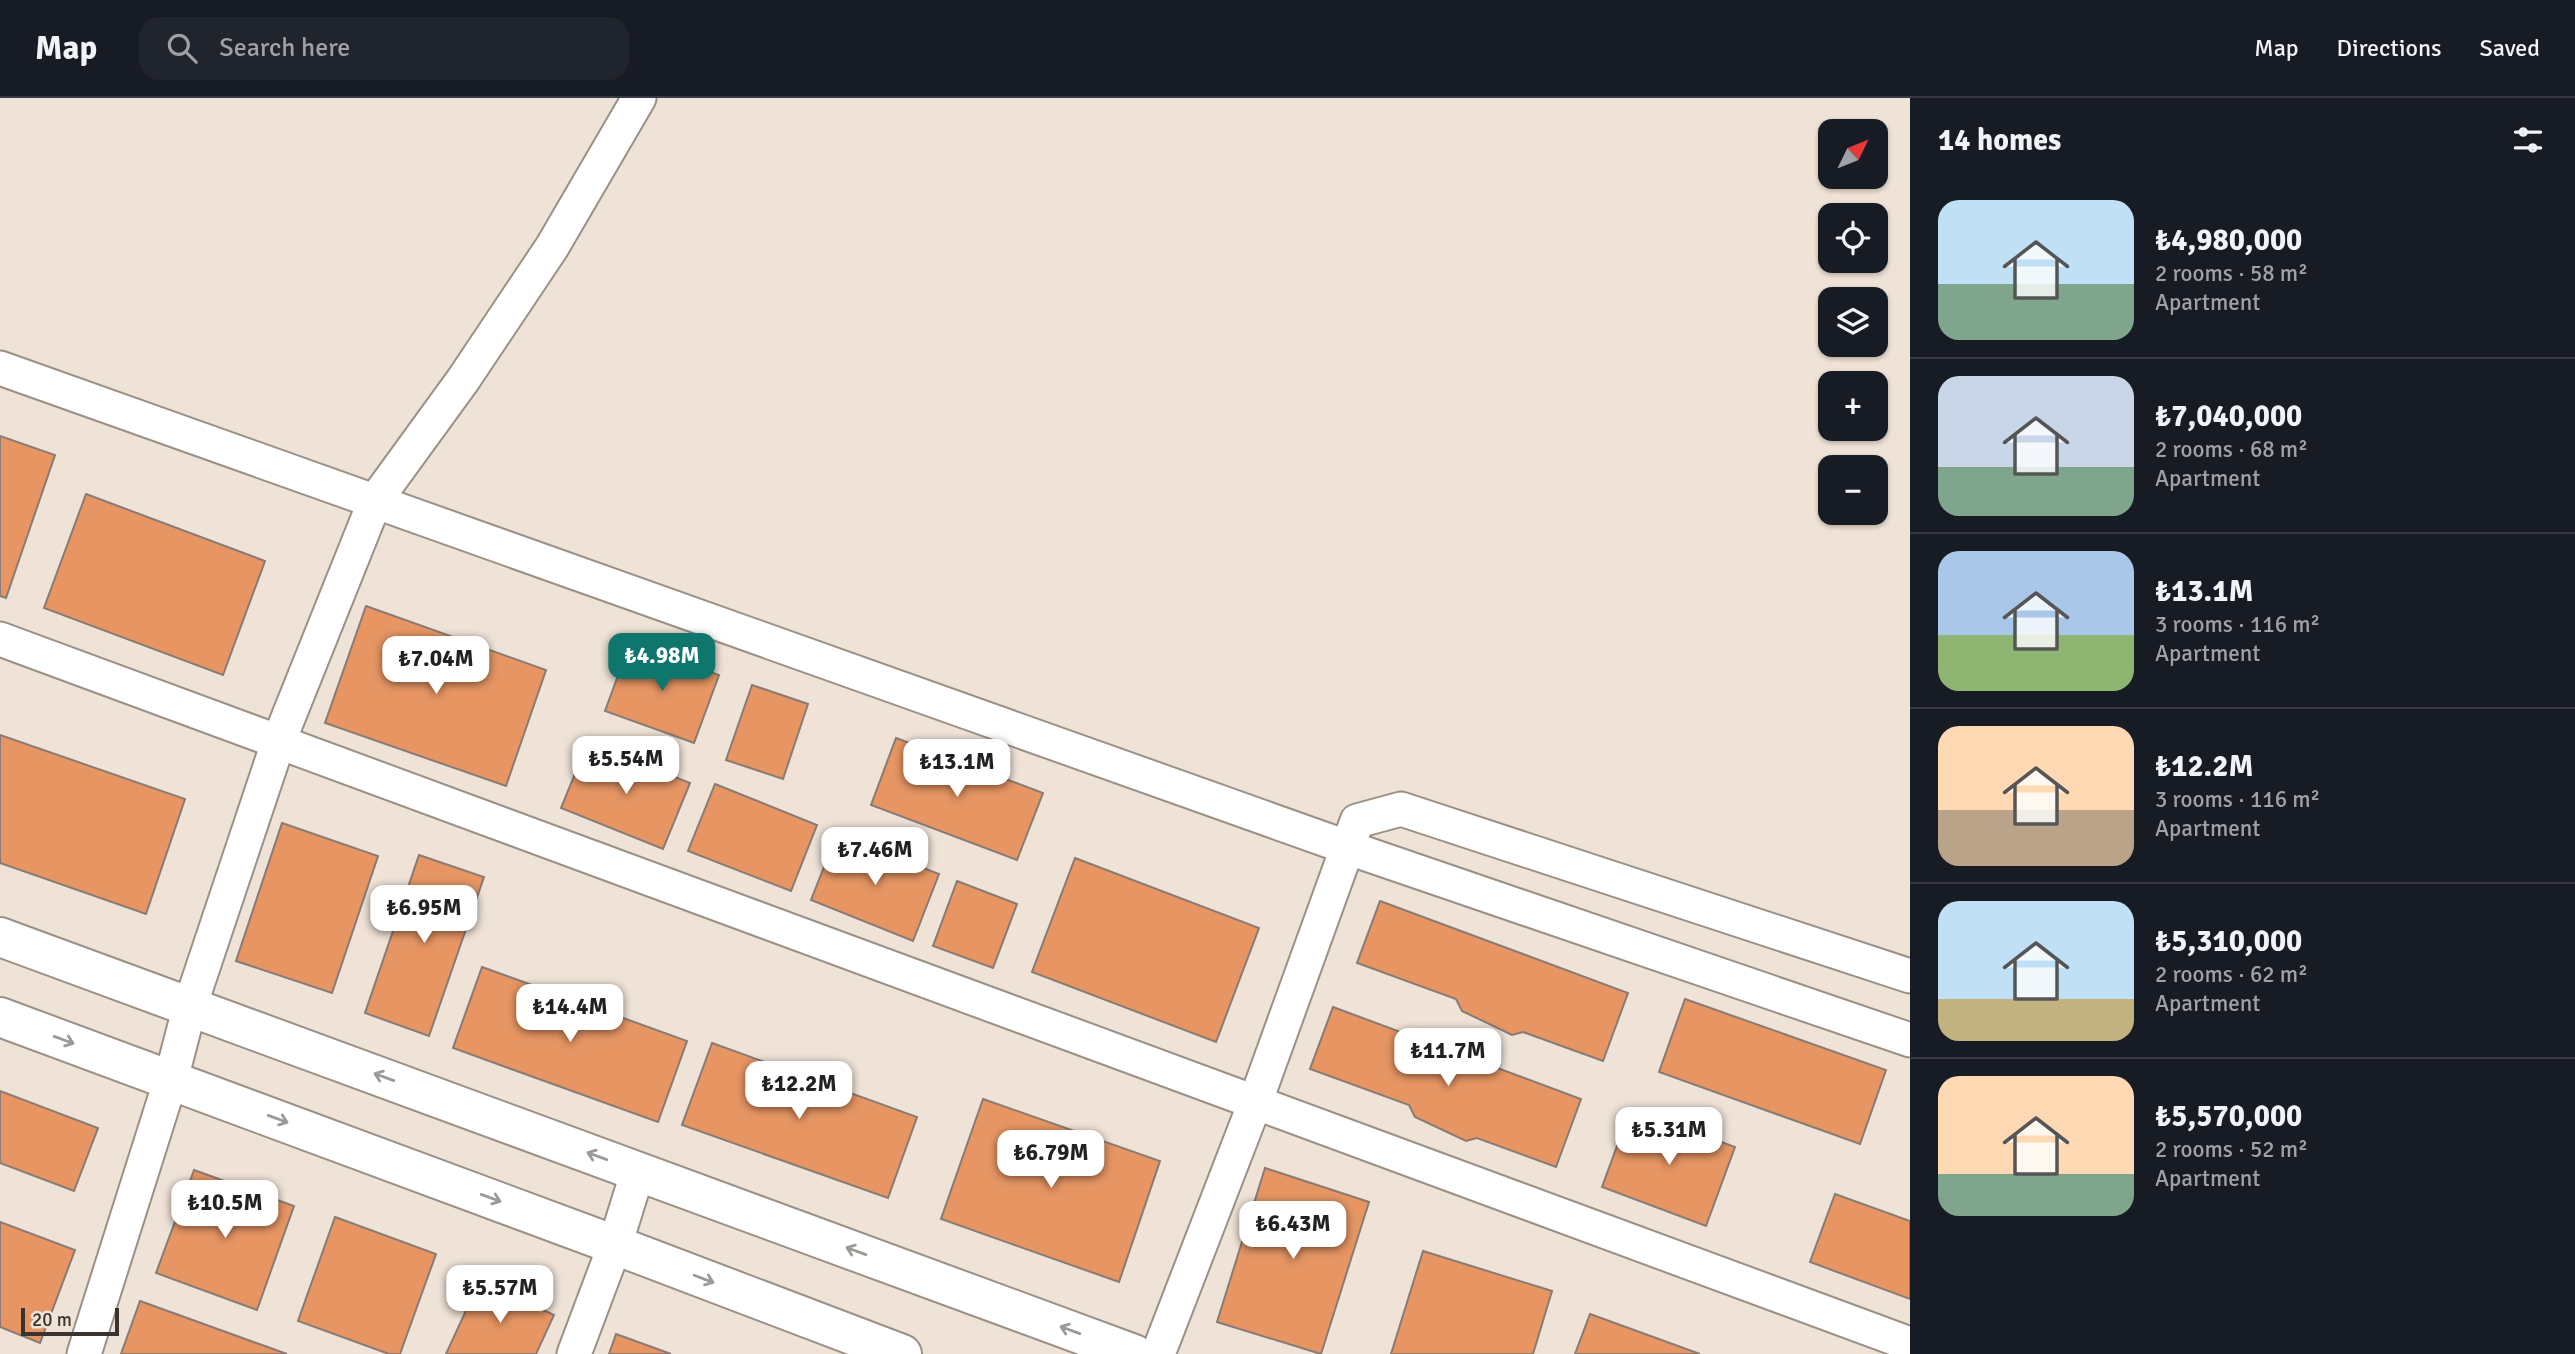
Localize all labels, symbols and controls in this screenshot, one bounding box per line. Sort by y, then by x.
search box [139,17,629,80]
text: Map [35,28,97,69]
icon: search [163,29,201,67]
text: Search here [219,32,350,64]
text: Map [2254,33,2299,63]
text: Directions [2337,33,2442,63]
text: Saved [2480,33,2540,63]
north arrow [1818,119,1888,189]
map controls [1818,119,1888,525]
icon: filters [2509,121,2547,159]
text: 14 homes [1938,122,2061,159]
button: locate [1818,203,1888,273]
text: ₺4,980,000 [2155,222,2302,259]
icon: home [1994,228,2078,312]
text: 2 rooms · 58 m² [2155,259,2308,288]
button: layers [1818,287,1888,357]
text: Apartment [2155,288,2260,317]
button: + [1818,371,1888,441]
text: ₺7,040,000 [2155,398,2302,435]
icon: home [1994,404,2078,488]
text: 2 rooms · 68 m² [2155,435,2308,464]
button: − [1818,455,1888,525]
text: Apartment [2155,464,2260,493]
text: ₺13.1M [2155,573,2253,610]
icon: home [1994,579,2078,663]
text: 3 rooms · 116 m² [2155,610,2320,639]
pin: ₺4.98M [605,634,719,693]
pin: ₺7.04M [379,636,493,696]
text: Apartment [2155,639,2260,668]
text: ₺4.98M [624,641,700,670]
text: ₺7.04M [398,644,474,673]
pin: ₺5.54M [569,736,683,796]
pin: ₺13.1M [900,740,1014,799]
text: ₺5.54M [588,744,664,773]
text: ₺13.1M [919,747,995,776]
text: ₺12.2M [2155,748,2253,785]
icon: home [1994,754,2078,838]
text: 3 rooms · 116 m² [2155,785,2320,814]
text: Apartment [2155,814,2260,843]
pin: ₺7.46M [818,828,932,887]
text: ₺7.46M [837,835,913,864]
pin: ₺6.95M [367,886,481,945]
text: ₺6.95M [386,893,462,922]
text: ₺5,310,000 [2155,923,2302,960]
icon: home [1994,929,2078,1013]
text: 2 rooms · 62 m² [2155,960,2308,989]
pin: ₺14.4M [513,984,627,1044]
text: Apartment [2155,989,2260,1018]
text: ₺14.4M [532,992,608,1021]
pin: ₺11.7M [1391,1028,1505,1088]
one-way arrow [53,1035,75,1048]
text: ₺11.7M [1410,1036,1486,1065]
pin: ₺12.2M [742,1062,856,1121]
text: ₺12.2M [761,1069,837,1098]
one-way arrow [373,1070,395,1082]
text: ₺5,570,000 [2155,1098,2302,1135]
icon: home [1994,1104,2078,1188]
pin: ₺5.31M [1612,1108,1726,1167]
one-way arrow [266,1114,288,1126]
text: ₺5.31M [1631,1115,1707,1144]
pin: ₺6.79M [994,1130,1108,1190]
text: 2 rooms · 52 m² [2155,1135,2308,1164]
text: ₺6.79M [1013,1138,1089,1167]
one-way arrow [587,1148,609,1161]
text: Apartment [2155,1164,2260,1193]
pin: ₺10.5M [168,1180,282,1240]
text: ₺10.5M [187,1188,263,1217]
one-way arrow [479,1193,501,1206]
pin: ₺6.43M [1236,1202,1350,1261]
text: ₺6.43M [1255,1209,1331,1238]
one-way arrow [846,1244,868,1257]
pin: ₺5.57M [443,1266,557,1325]
text: ₺5.57M [462,1273,538,1302]
one-way arrow [692,1273,714,1286]
scale bar [21,1305,119,1337]
text: 20 m [32,1308,72,1332]
one-way arrow [1059,1323,1081,1336]

